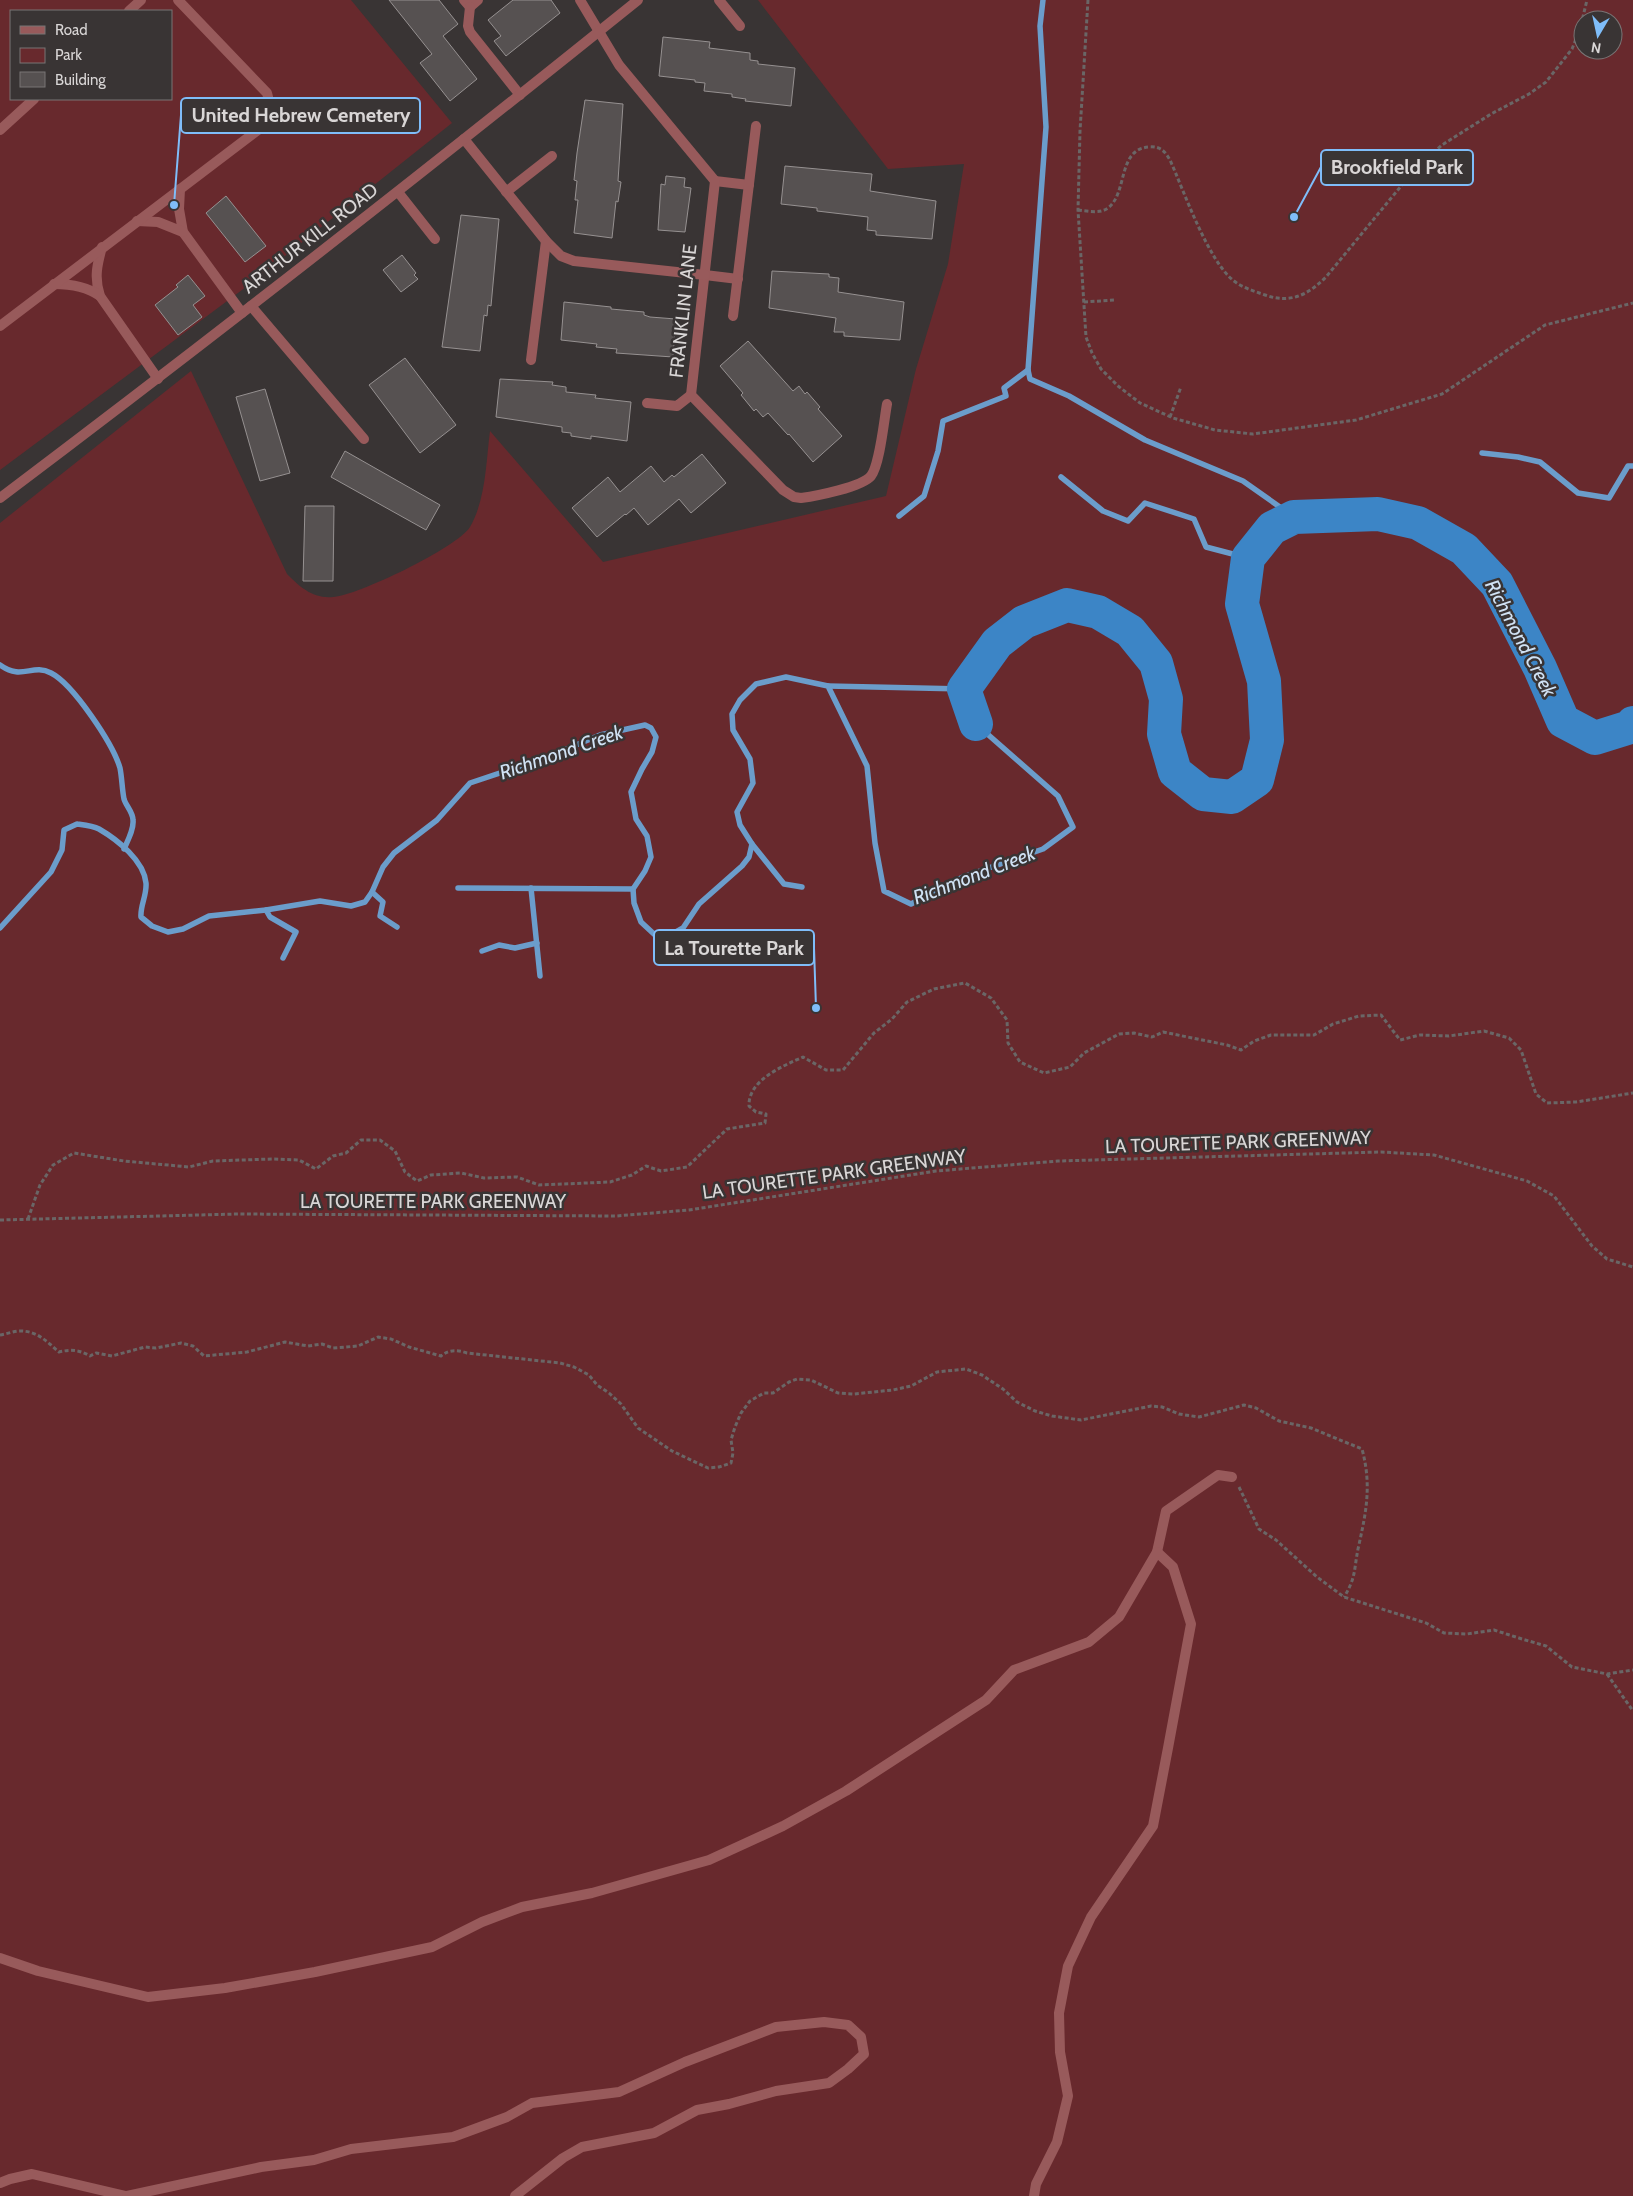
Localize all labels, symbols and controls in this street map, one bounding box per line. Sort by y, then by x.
legend [10,10,172,100]
north arrow [1573,10,1623,60]
text: Road [55,21,88,39]
text: N [1590,38,1602,58]
text: Park [55,46,82,64]
text: Building [55,71,106,89]
callout: United Hebrew Cemetery [181,98,420,133]
text: United Hebrew Cemetery [191,103,411,127]
callout: Brookfield Park [1321,150,1473,185]
text: Brookfield Park [1331,155,1464,179]
street label: ARTHUR KILL ROAD [237,178,383,298]
street label: FRANKLIN LANE [665,243,701,379]
water label: Richmond Creek [1480,575,1563,702]
water label: Richmond Creek [496,719,627,784]
water label: Richmond Creek [909,840,1040,909]
callout: La Tourette Park [654,930,814,965]
text: La Tourette Park [664,936,804,960]
street label: LA TOURETTE PARK GREENWAY [1105,1126,1372,1158]
street label: LA TOURETTE PARK GREENWAY [701,1144,968,1204]
street label: LA TOURETTE PARK GREENWAY [300,1190,566,1213]

